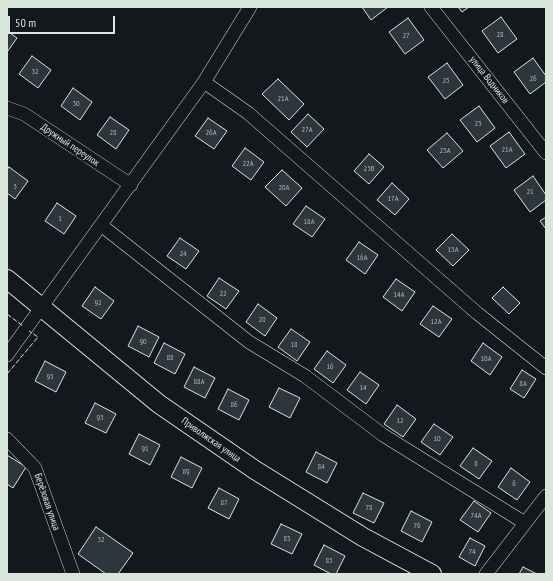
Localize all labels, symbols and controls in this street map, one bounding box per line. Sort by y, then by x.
scale bar [10,8,117,34]
text: 50 m [15,15,36,30]
house number: 28 [496,30,504,40]
house number: 27 [402,31,410,41]
street label: улица Водников [467,54,511,106]
house number: 32 [31,67,39,77]
house number: 26 [529,74,537,84]
house number: 25 [442,76,450,86]
house number: 21А [278,94,288,104]
house number: 30 [72,99,80,109]
house number: 23 [474,119,482,129]
street label: Дружный переулок [39,121,101,169]
house number: 27А [302,125,312,135]
house number: 28 [109,128,117,138]
house number: 26А [206,128,216,138]
house number: 21А [502,145,512,155]
house number: 23А [440,146,450,156]
house number: 22А [243,159,253,169]
house number: 23Б [364,164,374,174]
house number: 3 [13,182,17,192]
house number: 20А [279,183,289,193]
house number: 21 [526,187,534,197]
house number: 17А [388,194,398,204]
house number: 1 [58,214,62,224]
house number: 18А [304,217,314,227]
house number: 15А [448,245,458,255]
house number: 24 [179,249,187,259]
house number: 16А [357,253,367,263]
house number: 22 [219,289,227,299]
house number: 14А [394,290,404,300]
house number: 92 [94,298,102,308]
house number: 20 [258,315,266,325]
house number: 12А [431,317,441,327]
house number: 90 [139,337,147,347]
house number: 18 [290,340,298,350]
house number: 88 [166,353,174,363]
house number: 10А [481,354,491,364]
house number: 16 [326,362,334,372]
house number: 95 [46,372,54,382]
house number: 88А [194,377,204,387]
house number: 8А [519,379,527,389]
house number: 14 [359,383,367,393]
house number: 86 [230,400,238,410]
house number: 93 [96,413,104,423]
street label: Приволжская улица [179,415,243,465]
house number: 12 [396,416,404,426]
house number: 10 [433,434,441,444]
house number: 91 [141,444,149,454]
house number: 8 [474,459,478,469]
house number: 84 [317,462,325,472]
house number: 89 [182,467,190,477]
street label: Берёзовая улица [32,472,62,532]
house number: 6 [512,479,516,489]
house number: 87 [220,498,228,508]
house number: 78 [365,503,373,513]
house number: 74А [471,511,481,521]
house number: 76 [413,521,421,531]
house number: 85 [283,534,291,544]
house number: 32 [97,535,105,545]
house number: 74 [468,547,476,557]
house number: 83 [325,556,333,566]

